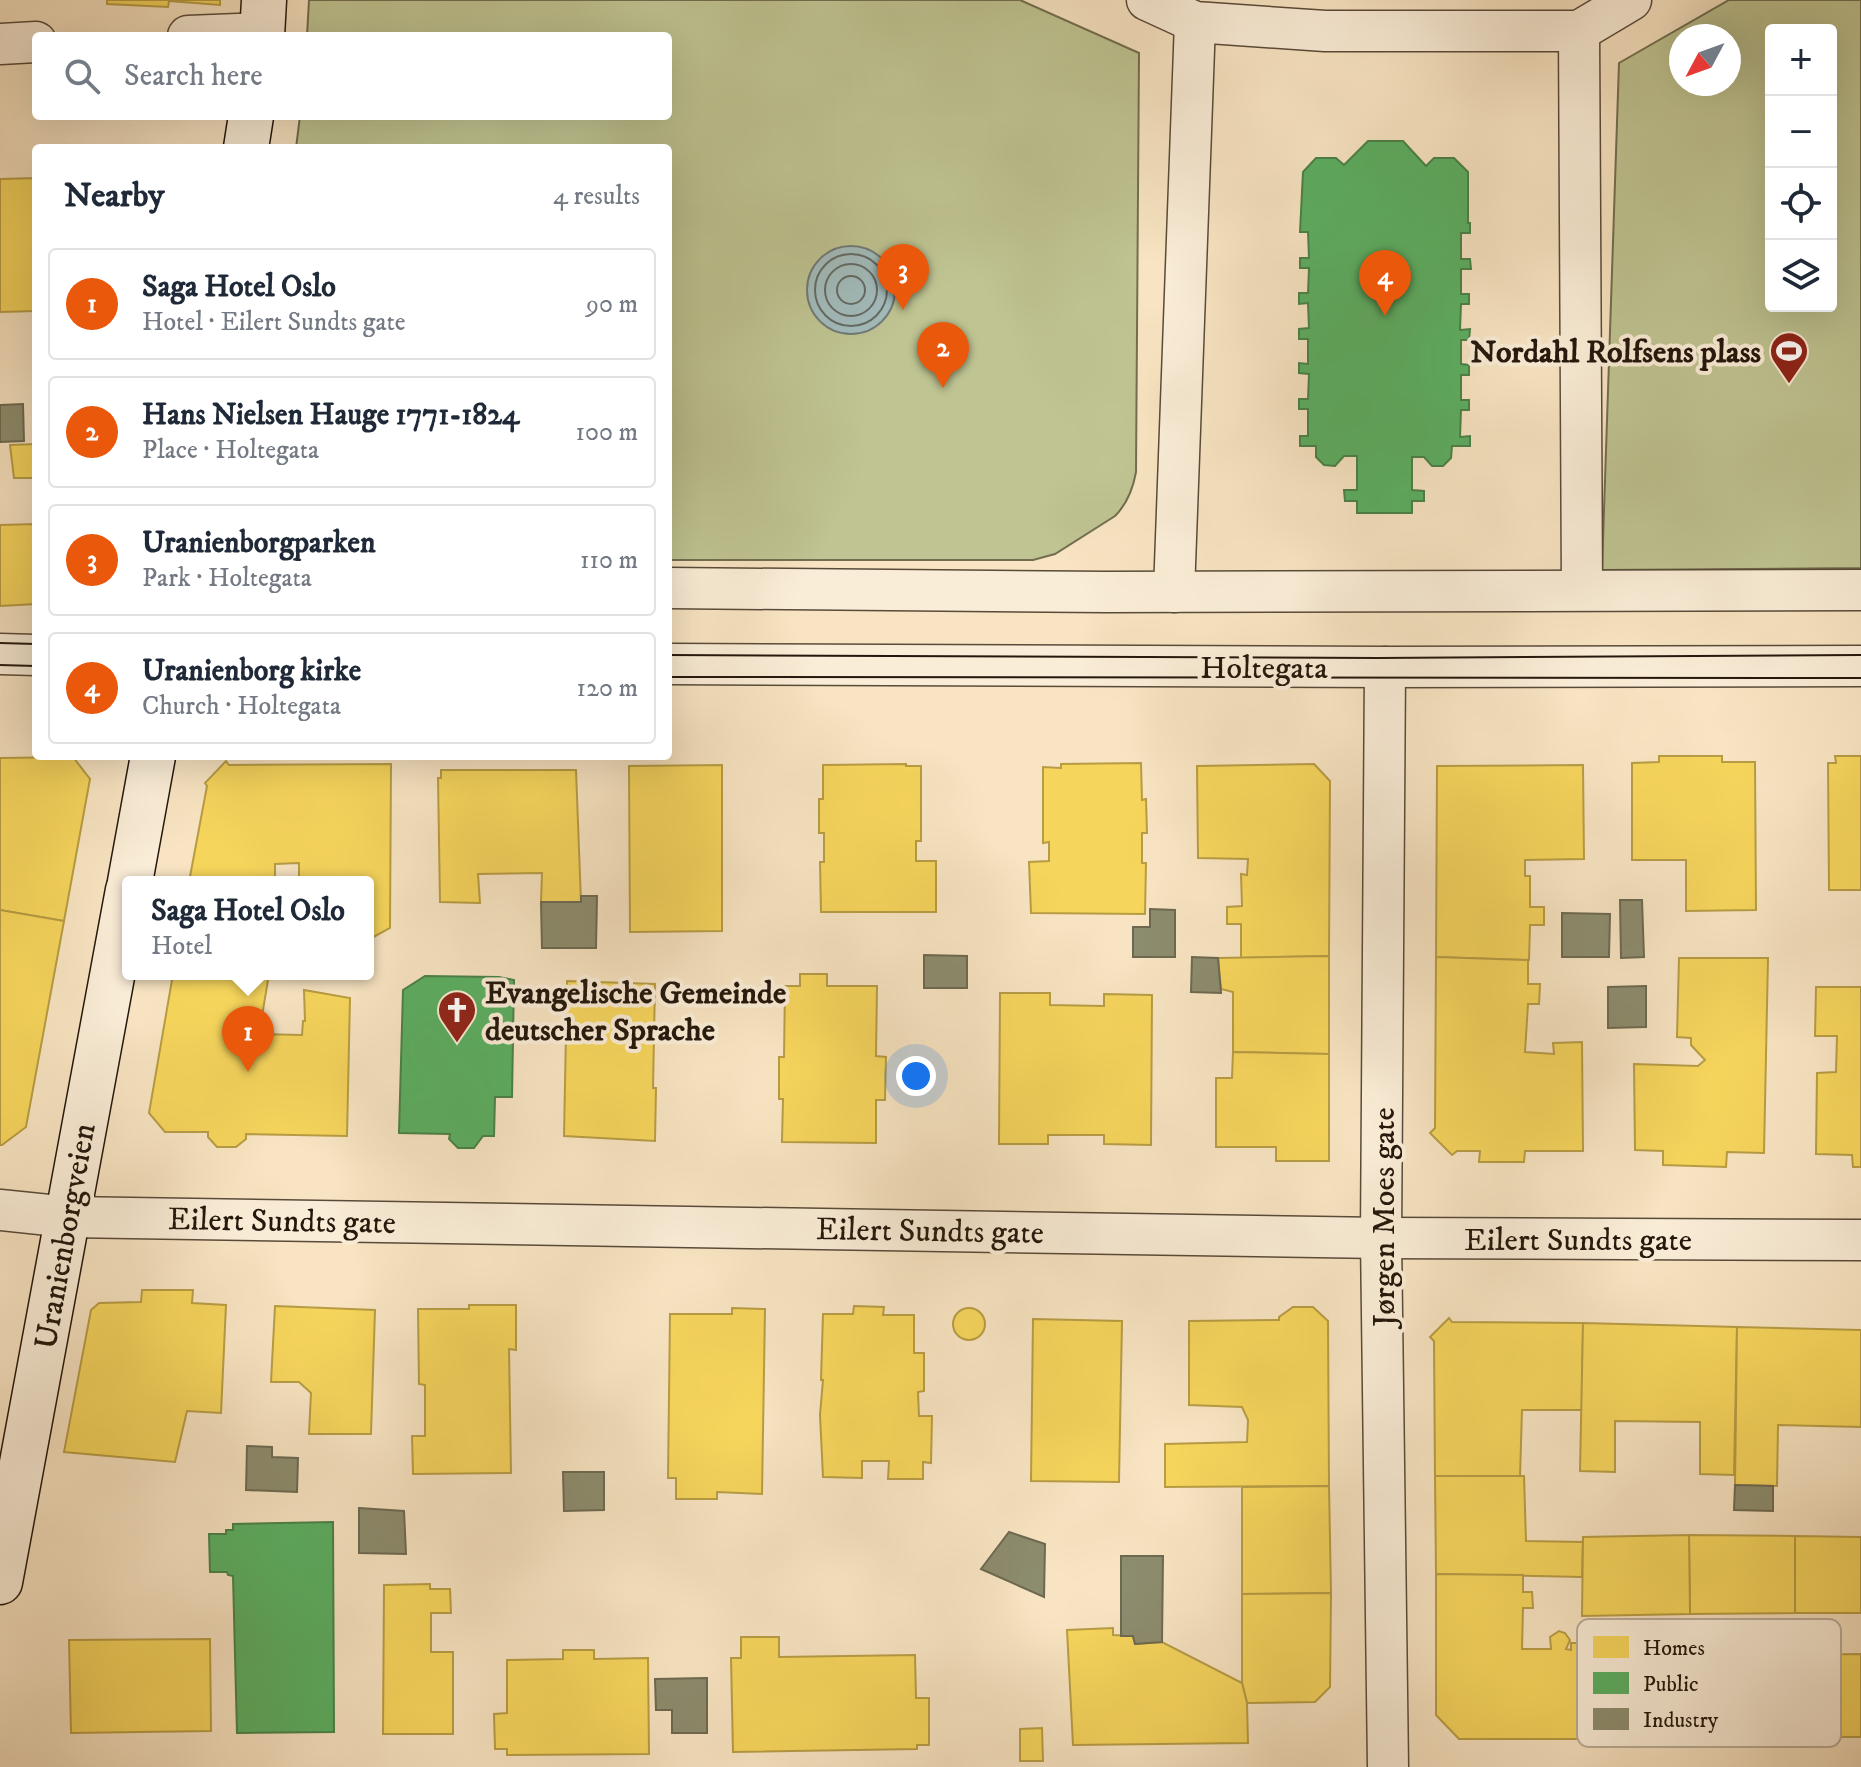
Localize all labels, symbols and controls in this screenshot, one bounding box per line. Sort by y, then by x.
north arrow [1669,24,1741,96]
map controls [1765,24,1837,312]
button: + [1765,24,1837,96]
search box [32,32,672,120]
icon: search [60,54,104,98]
text: Search here [124,58,263,95]
button: − [1765,96,1837,168]
button: locate [1765,168,1837,240]
text: Nearby [64,175,165,217]
text: 4 results [553,180,640,213]
button: layers [1765,240,1837,312]
pin: 3 [877,244,929,310]
pin: 4 [1359,250,1411,316]
text: Saga Hotel Oslo [142,269,336,306]
text: 1 [87,288,97,321]
text: 90 m [586,288,638,321]
text: Hotel · Eilert Sundts gate [142,306,406,339]
pin: 2 [917,322,969,388]
sports icon: Nordahl Rolfsens plass [1768,330,1810,385]
place label: Nordahl Rolfsens plass [1470,333,1761,373]
text: Hans Nielsen Hauge 1771-1824 [142,397,519,434]
text: 2 [86,416,98,449]
text: 100 m [575,416,638,449]
text: Place · Holtegata [142,434,319,467]
text: Uranienborgparken [142,525,376,562]
text: 3 [87,544,97,577]
text: 110 m [580,544,638,577]
text: Park · Holtegata [142,562,312,595]
street label: Holtegata [1200,649,1328,689]
text: Uranienborg kirke [142,653,361,690]
text: 4 [85,672,99,705]
text: 120 m [577,672,638,705]
text: Church · Holtegata [142,690,341,723]
popup [122,876,374,980]
text: Saga Hotel Oslo [151,893,345,930]
text: Hotel [151,930,212,963]
place label: Evangelische Gemeinde deutscher Sprache [485,974,786,1051]
church icon: Evangelische Gemeinde deutscher Sprache [436,989,478,1044]
pin: 1 [222,1006,274,1072]
your location [896,1056,936,1096]
street label: Jørgen Moes gate [1365,1107,1405,1330]
street label: Uranienborgveien [26,1120,106,1352]
street label: Eilert Sundts gate [168,1200,396,1244]
street label: Eilert Sundts gate [816,1210,1044,1254]
street label: Eilert Sundts gate [1464,1221,1692,1261]
legend [1577,1619,1841,1747]
text: Homes [1643,1635,1705,1662]
text: Public [1643,1671,1698,1698]
text: Industry [1643,1707,1719,1734]

